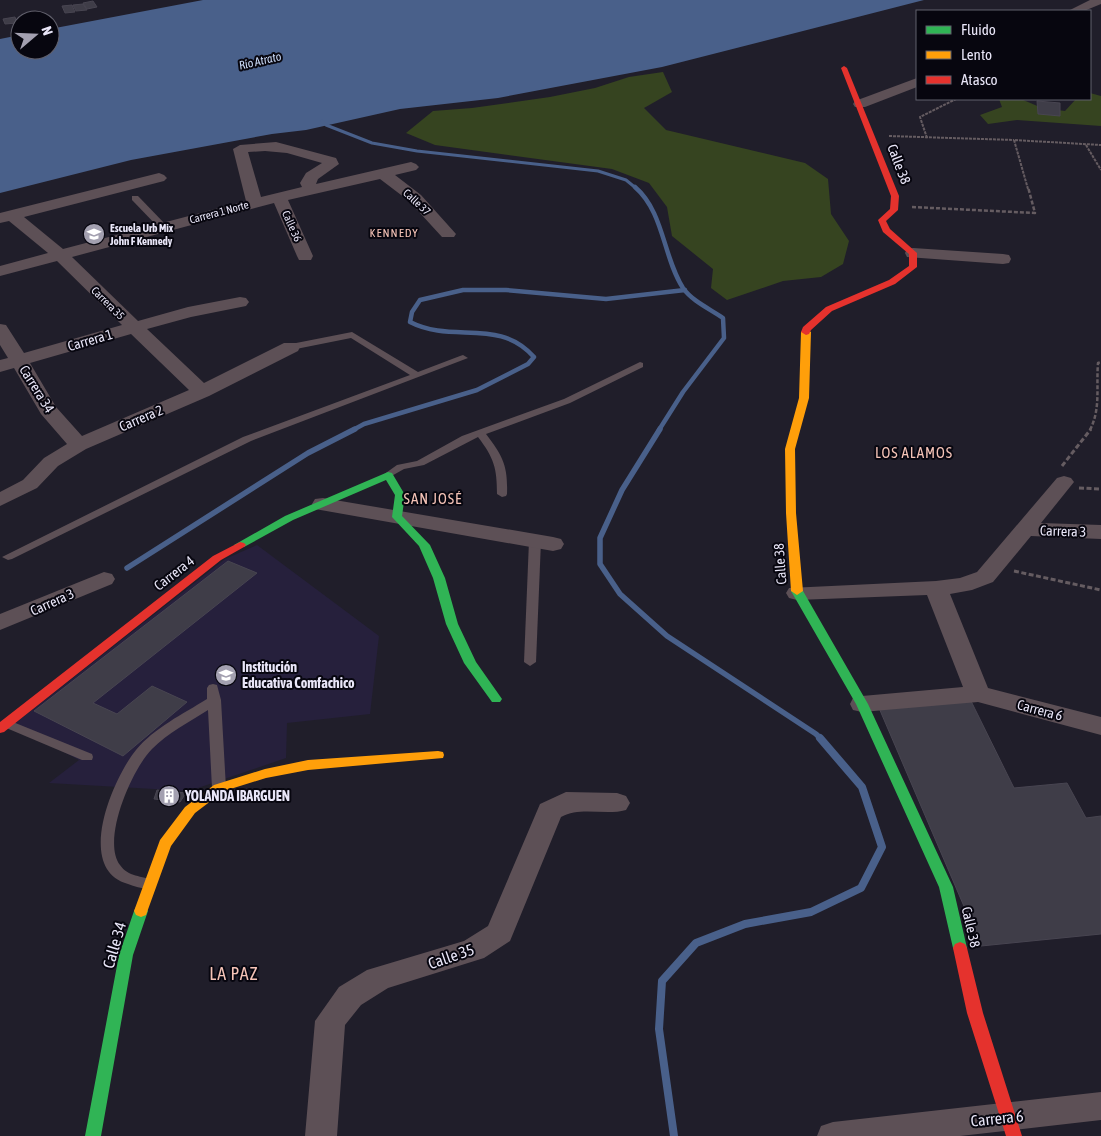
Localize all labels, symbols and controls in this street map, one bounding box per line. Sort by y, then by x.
north arrow [10,10,60,60]
legend [916,10,1091,100]
text: Fluido [961,21,996,38]
text: N [38,24,56,37]
text: Lento [961,46,992,63]
water label: Río Atrato [237,49,283,73]
text: Atasco [961,71,998,88]
street label: Calle 38 [884,142,914,187]
street label: Calle 37 [401,186,433,218]
street label: Carrera 1 Norte [188,198,250,226]
street label: Calle 36 [280,209,304,243]
school or university icon: Escuela Urb Mix John F Kennedy [82,222,106,246]
place label: Escuela Urb Mix John F Kennedy [109,222,174,247]
district label: KENNEDY [370,226,418,240]
street label: Carrera 35 [89,284,127,322]
street label: Carrera 1 [66,326,114,354]
street label: Carrera 34 [16,362,58,416]
street label: Carrera 2 [117,402,165,434]
district label: LOS ALAMOS [875,444,953,461]
district label: SAN JOSÉ [404,490,462,507]
street label: Carrera 3 [1040,522,1086,540]
street label: Calle 38 [771,542,789,585]
street label: Carrera 4 [151,552,197,594]
street label: Carrera 3 [28,585,76,619]
place label: Institución Educativa Comfachico [242,659,355,691]
school or university icon: Institución Educativa Comfachico [214,663,238,687]
street label: Carrera 6 [1016,696,1065,724]
building icon: YOLANDA IBARGUEN [157,784,181,808]
place label: YOLANDA IBARGUEN [184,788,290,804]
street label: Calle 38 [959,905,984,949]
street label: Calle 34 [99,920,129,970]
street label: Calle 35 [426,940,476,972]
district label: LA PAZ [209,963,259,984]
street label: Carrera 6 [970,1106,1024,1130]

